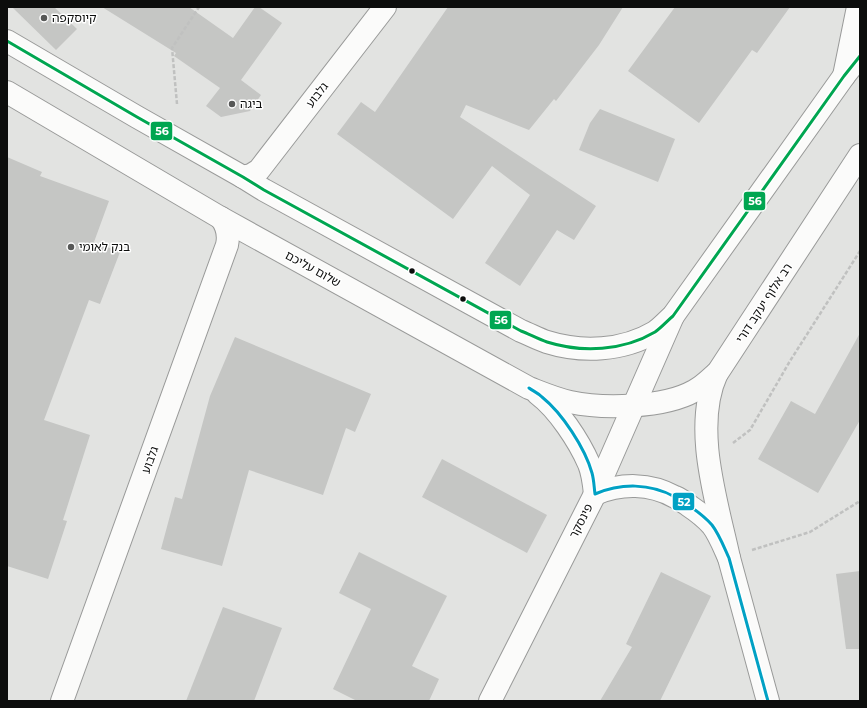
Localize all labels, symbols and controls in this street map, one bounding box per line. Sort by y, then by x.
place label: קיוסקפה [52,10,97,25]
marker: קיוסקפה [39,13,49,23]
street label: גלבוע [302,79,331,110]
place label: ביגה [240,96,263,111]
marker: ביגה [227,99,237,109]
line badge: 56 [150,121,173,141]
text: 56 [155,124,169,138]
line badge: 56 [743,191,766,211]
text: 56 [748,194,762,208]
place label: בנק לאומי [79,239,130,254]
marker: בנק לאומי [66,242,76,252]
street label: שלום עליכם [283,247,344,290]
street label: רב אלוף יעקב דורי [732,260,795,345]
unlabelled marker [407,266,417,276]
unlabelled marker [458,294,468,304]
line badge: 56 [489,310,512,330]
text: 56 [494,313,508,327]
street label: גלבוע [138,444,161,475]
line badge: 52 [672,492,695,511]
text: 52 [678,495,691,509]
street label: פינסקר [566,501,596,541]

